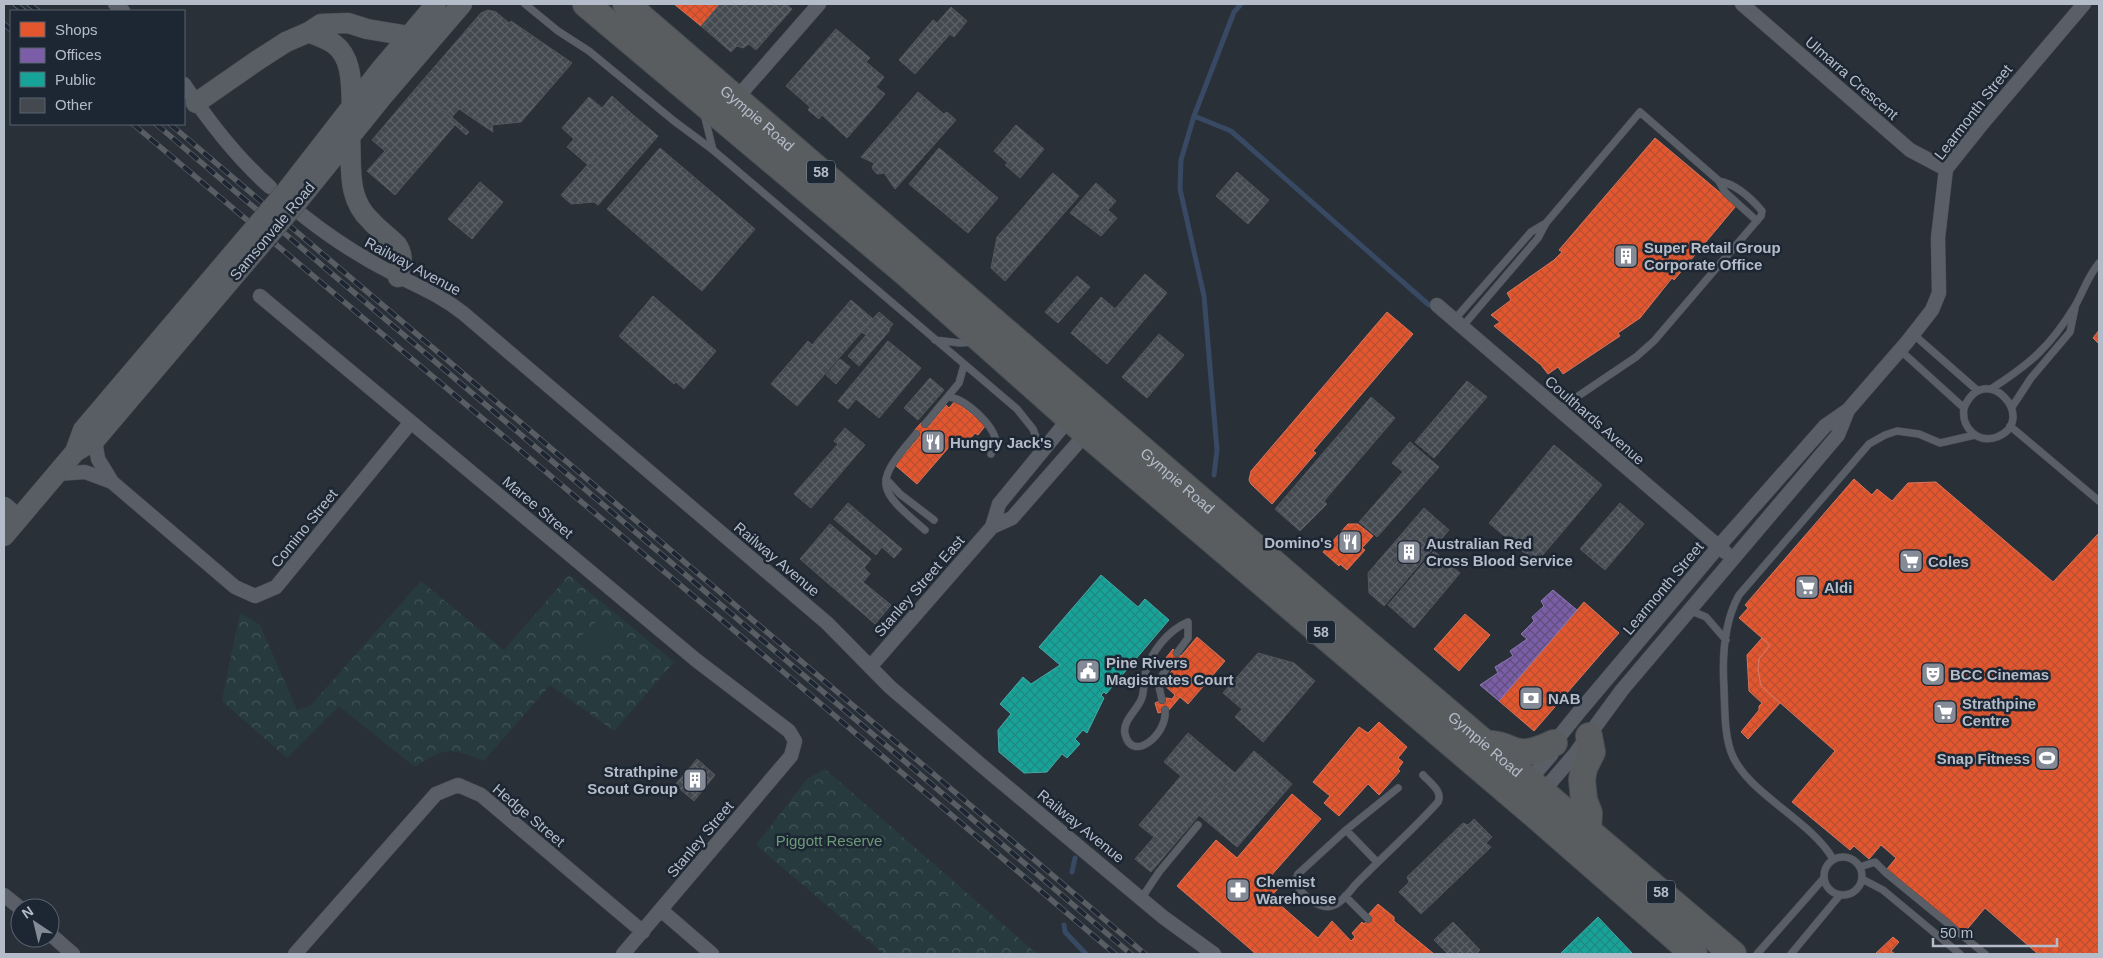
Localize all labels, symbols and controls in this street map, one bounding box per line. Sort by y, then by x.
legend [10,10,185,125]
text: Shops [55,21,98,38]
street label: Ulmarra Crescent [1802,33,1903,124]
text: Offices [55,46,101,63]
street label: Learmonth Street [1931,60,2016,163]
text: Public [55,71,96,88]
street label: Gympie Road [717,81,798,154]
text: Other [55,96,93,113]
road number: 58 [807,160,835,183]
street label: Samsonvale Road [226,179,318,283]
street label: Railway Avenue [362,234,464,298]
place label: Super Retail Group Corporate Office [1644,239,1781,273]
building icon: Super Retail Group Corporate Office [1613,243,1639,269]
street label: Coulthards Avenue [1542,372,1648,468]
restaurant icon: Hungry Jack's [920,429,946,455]
place label: Hungry Jack's [950,434,1052,451]
street label: Gympie Road [1138,444,1218,517]
street label: Maree Street [499,473,577,542]
street label: Comino Street [267,485,341,571]
street label: Railway Avenue [731,518,823,600]
restaurant icon: Domino's [1337,529,1363,555]
street label: Stanley Street East [870,531,968,640]
place label: Domino's [1264,534,1332,551]
place label: Australian Red Cross Blood Service [1426,535,1573,569]
street label: Learmonth Street [1619,538,1707,638]
building icon: Australian Red Cross Blood Service [1396,539,1422,565]
supermarket icon: Coles [1898,548,1924,574]
place label: Coles [1928,553,1969,570]
supermarket icon: Aldi [1794,574,1820,600]
place label: Aldi [1824,579,1852,596]
road number: 58 [1307,620,1335,644]
place label: Pine Rivers Magistrates Court [1106,654,1234,688]
public building icon: Pine Rivers Magistrates Court [1075,658,1101,684]
theatre icon: BCC Cinemas [1920,661,1946,687]
place label: BCC Cinemas [1950,666,2049,683]
bank icon: NAB [1518,685,1544,711]
place label: NAB [1548,690,1581,707]
place label: Strathpine Centre [1962,695,2036,729]
supermarket icon: Strathpine Centre [1932,699,1958,725]
street label: Gympie Road [1445,707,1526,780]
sports icon: Snap Fitness [2034,745,2060,771]
place label: Snap Fitness [1937,750,2030,767]
place label: Strathpine Scout Group [587,763,678,797]
building icon: Strathpine Scout Group [682,767,708,793]
street label: Hedge Street [490,780,569,850]
street label: Railway Avenue [1034,786,1128,866]
street label: Stanley Street [663,797,737,881]
park label: Piggott Reserve [776,832,882,849]
place label: Chemist Warehouse [1256,873,1336,907]
pharmacy icon: Chemist Warehouse [1225,877,1251,903]
road number: 58 [1647,880,1675,904]
north arrow [10,898,60,948]
text: N [19,903,36,922]
scale bar [1933,916,2057,948]
text: 50 m [1940,924,1973,941]

